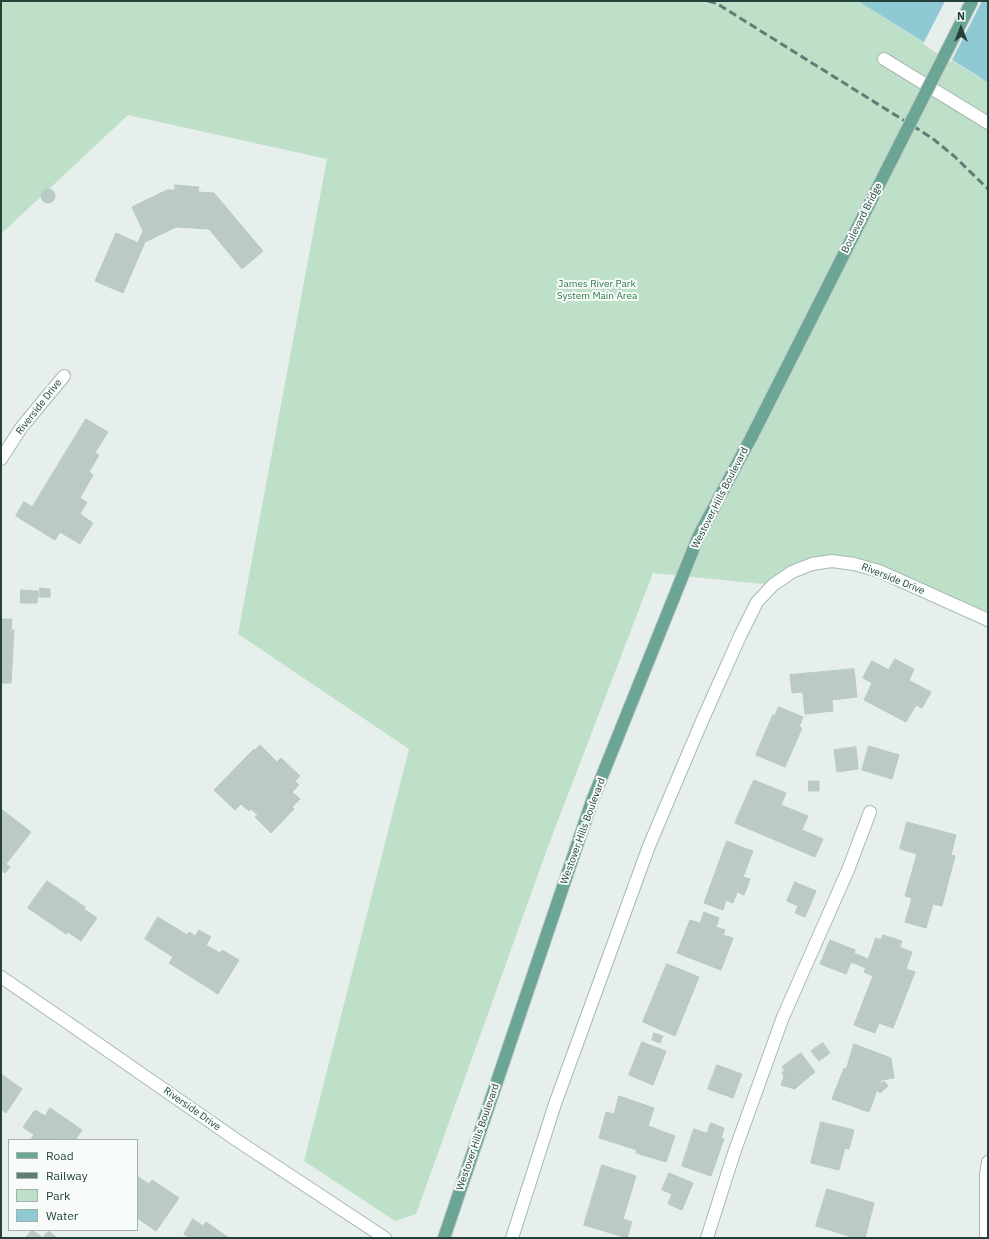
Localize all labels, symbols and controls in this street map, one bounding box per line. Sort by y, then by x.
north arrow [941,8,981,48]
text: N [957,9,965,23]
street label: Boulevard Bridge [839,181,885,255]
park label: James River Park System Main Area [557,278,637,302]
street label: Riverside Drive [14,377,64,437]
street label: Westover Hills Boulevard [689,445,751,551]
street label: Riverside Drive [860,561,926,597]
street label: Westover Hills Boulevard [558,776,608,886]
street label: Westover Hills Boulevard [454,1082,502,1192]
street label: Riverside Drive [161,1085,223,1133]
legend [8,1139,138,1231]
text: Road [46,1148,74,1163]
text: Railway [46,1168,88,1183]
text: Park [46,1188,70,1203]
text: Water [46,1208,78,1223]

